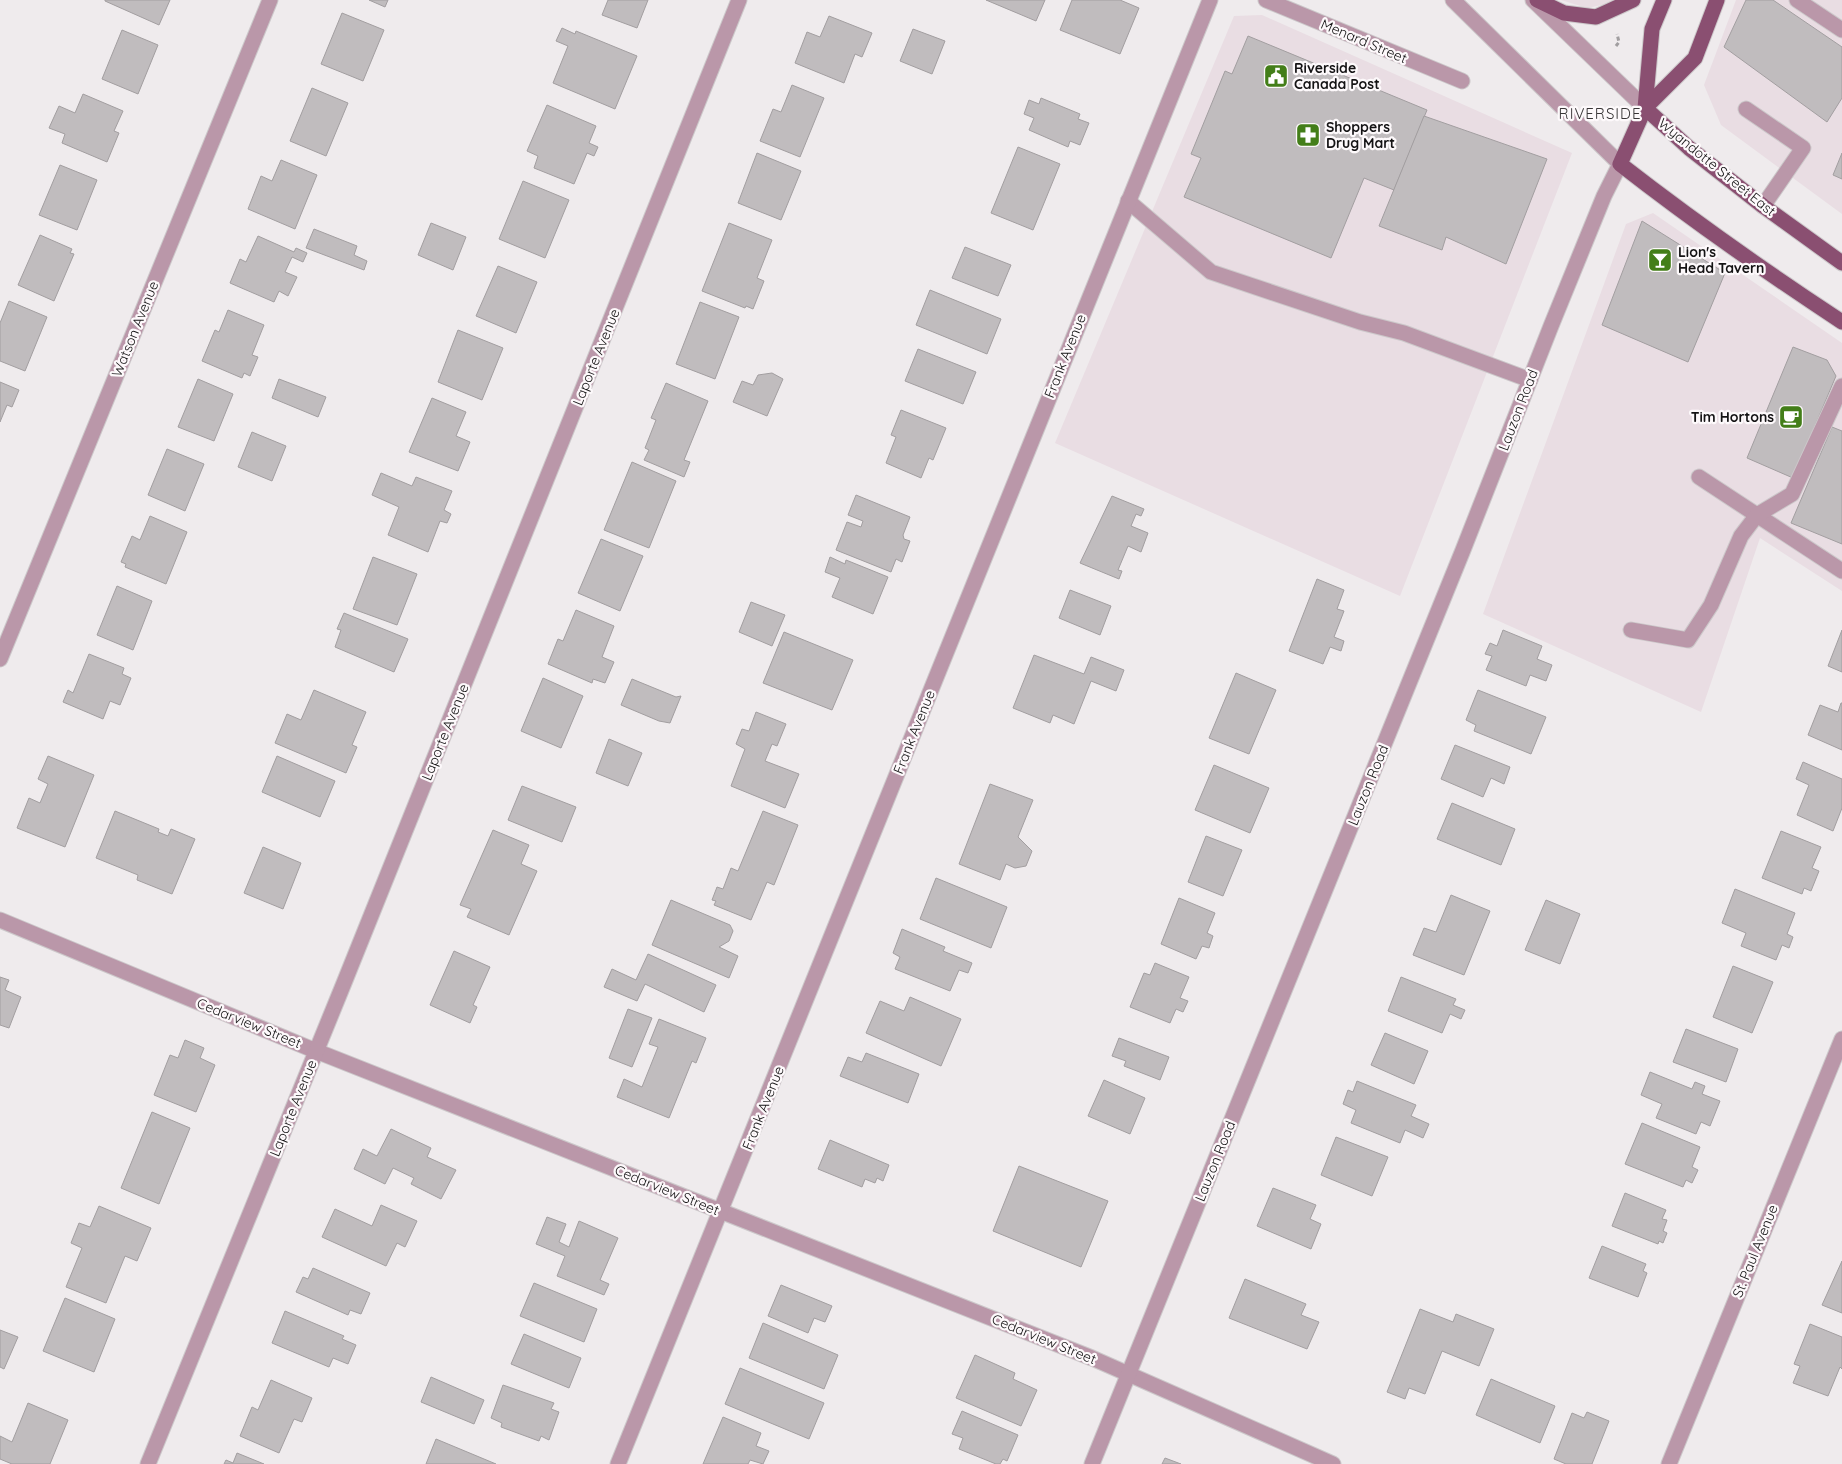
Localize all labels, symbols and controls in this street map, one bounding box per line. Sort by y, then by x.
street label: Menard Street [1318,15,1410,67]
place label: Riverside Canada Post [1294,59,1380,93]
public building icon: Riverside Canada Post [1263,63,1289,89]
district label: RIVERSIDE [1559,104,1641,123]
street label: Wyandotte Street East [1655,114,1780,220]
place label: Shoppers Drug Mart [1326,118,1395,152]
pharmacy icon: Shoppers Drug Mart [1295,122,1321,148]
place label: Lion's Head Tavern [1678,243,1764,277]
bar icon: Lion's Head Tavern [1647,247,1673,273]
street label: Watson Avenue [108,278,162,380]
street label: Laporte Avenue [568,306,624,408]
street label: Frank Avenue [1040,311,1090,401]
street label: Lauzon Road [1494,367,1542,453]
cafe icon: Tim Hortons [1778,404,1804,430]
place label: Tim Hortons [1691,408,1774,426]
street label: Laporte Avenue [417,681,473,783]
street label: Frank Avenue [889,687,939,777]
street label: Lauzon Road [1344,742,1392,828]
street label: Cedarview Street [194,994,304,1052]
street label: Laporte Avenue [265,1057,321,1159]
street label: Frank Avenue [738,1063,788,1153]
street label: Lauzon Road [1191,1118,1239,1204]
street label: Cedarview Street [612,1161,722,1219]
street label: St. Paul Avenue [1728,1202,1782,1300]
street label: Cedarview Street [989,1310,1099,1368]

